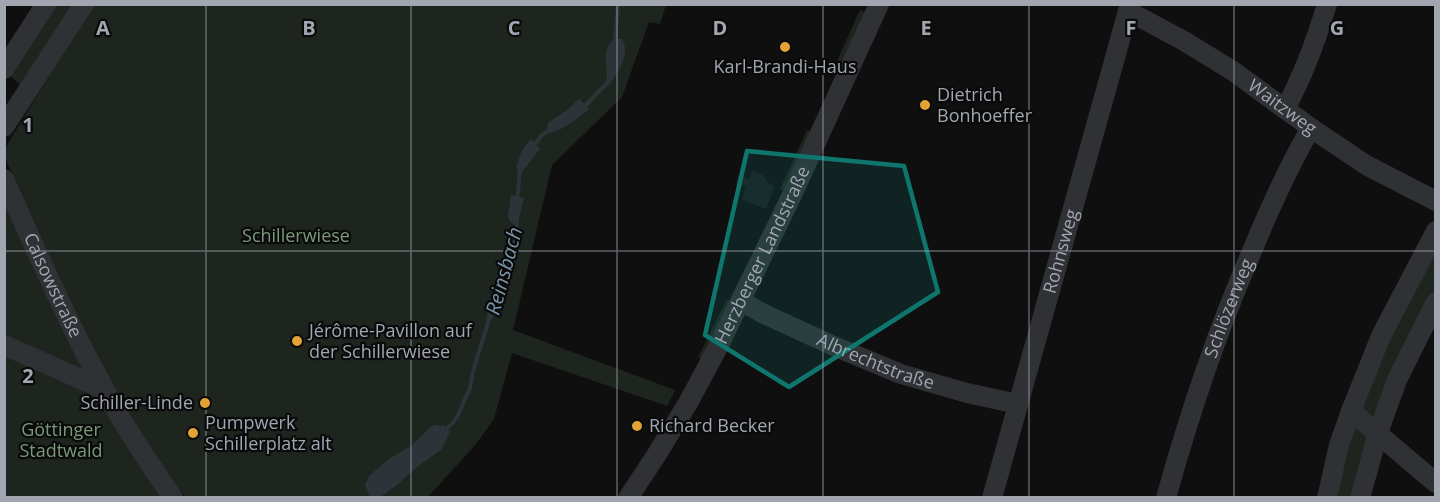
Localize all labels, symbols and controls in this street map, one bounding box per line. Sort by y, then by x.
text: A [96,14,110,41]
text: B [302,14,316,41]
text: C [508,14,521,41]
text: D [713,14,727,41]
text: E [920,14,932,41]
text: F [1126,14,1136,41]
text: G [1330,14,1344,41]
marker: Karl-Brandi-Haus [778,40,792,54]
place label: Karl-Brandi-Haus [714,54,856,78]
street label: Waitzweg [1244,73,1322,140]
place label: Dietrich Bonhoeffer [937,82,1033,127]
marker: Dietrich Bonhoeffer [918,98,932,112]
text: 1 [22,111,34,138]
street label: Herzberger Landstraße [708,162,815,348]
street label: Rohnsweg [1037,206,1083,296]
park label: Schillerwiese [242,223,350,247]
water label: Reinsbach [479,224,528,318]
street label: Calsowstraße [19,229,88,341]
street label: Schlözerweg [1198,254,1259,361]
place label: Jérôme-Pavillon auf der Schillerwiese [307,318,473,363]
street label: Albrechtstraße [813,327,937,394]
marker: Jérôme-Pavillon auf der Schillerwiese [290,334,304,348]
text: 2 [22,362,34,389]
place label: Schiller-Linde [80,390,193,414]
marker: Schiller-Linde [198,396,212,410]
place label: Pumpwerk Schillerplatz alt [205,410,332,455]
place label: Richard Becker [649,413,775,437]
park label: Göttinger Stadtwald [19,417,103,462]
marker: Richard Becker [630,419,644,433]
marker: Pumpwerk Schillerplatz alt [186,426,200,440]

